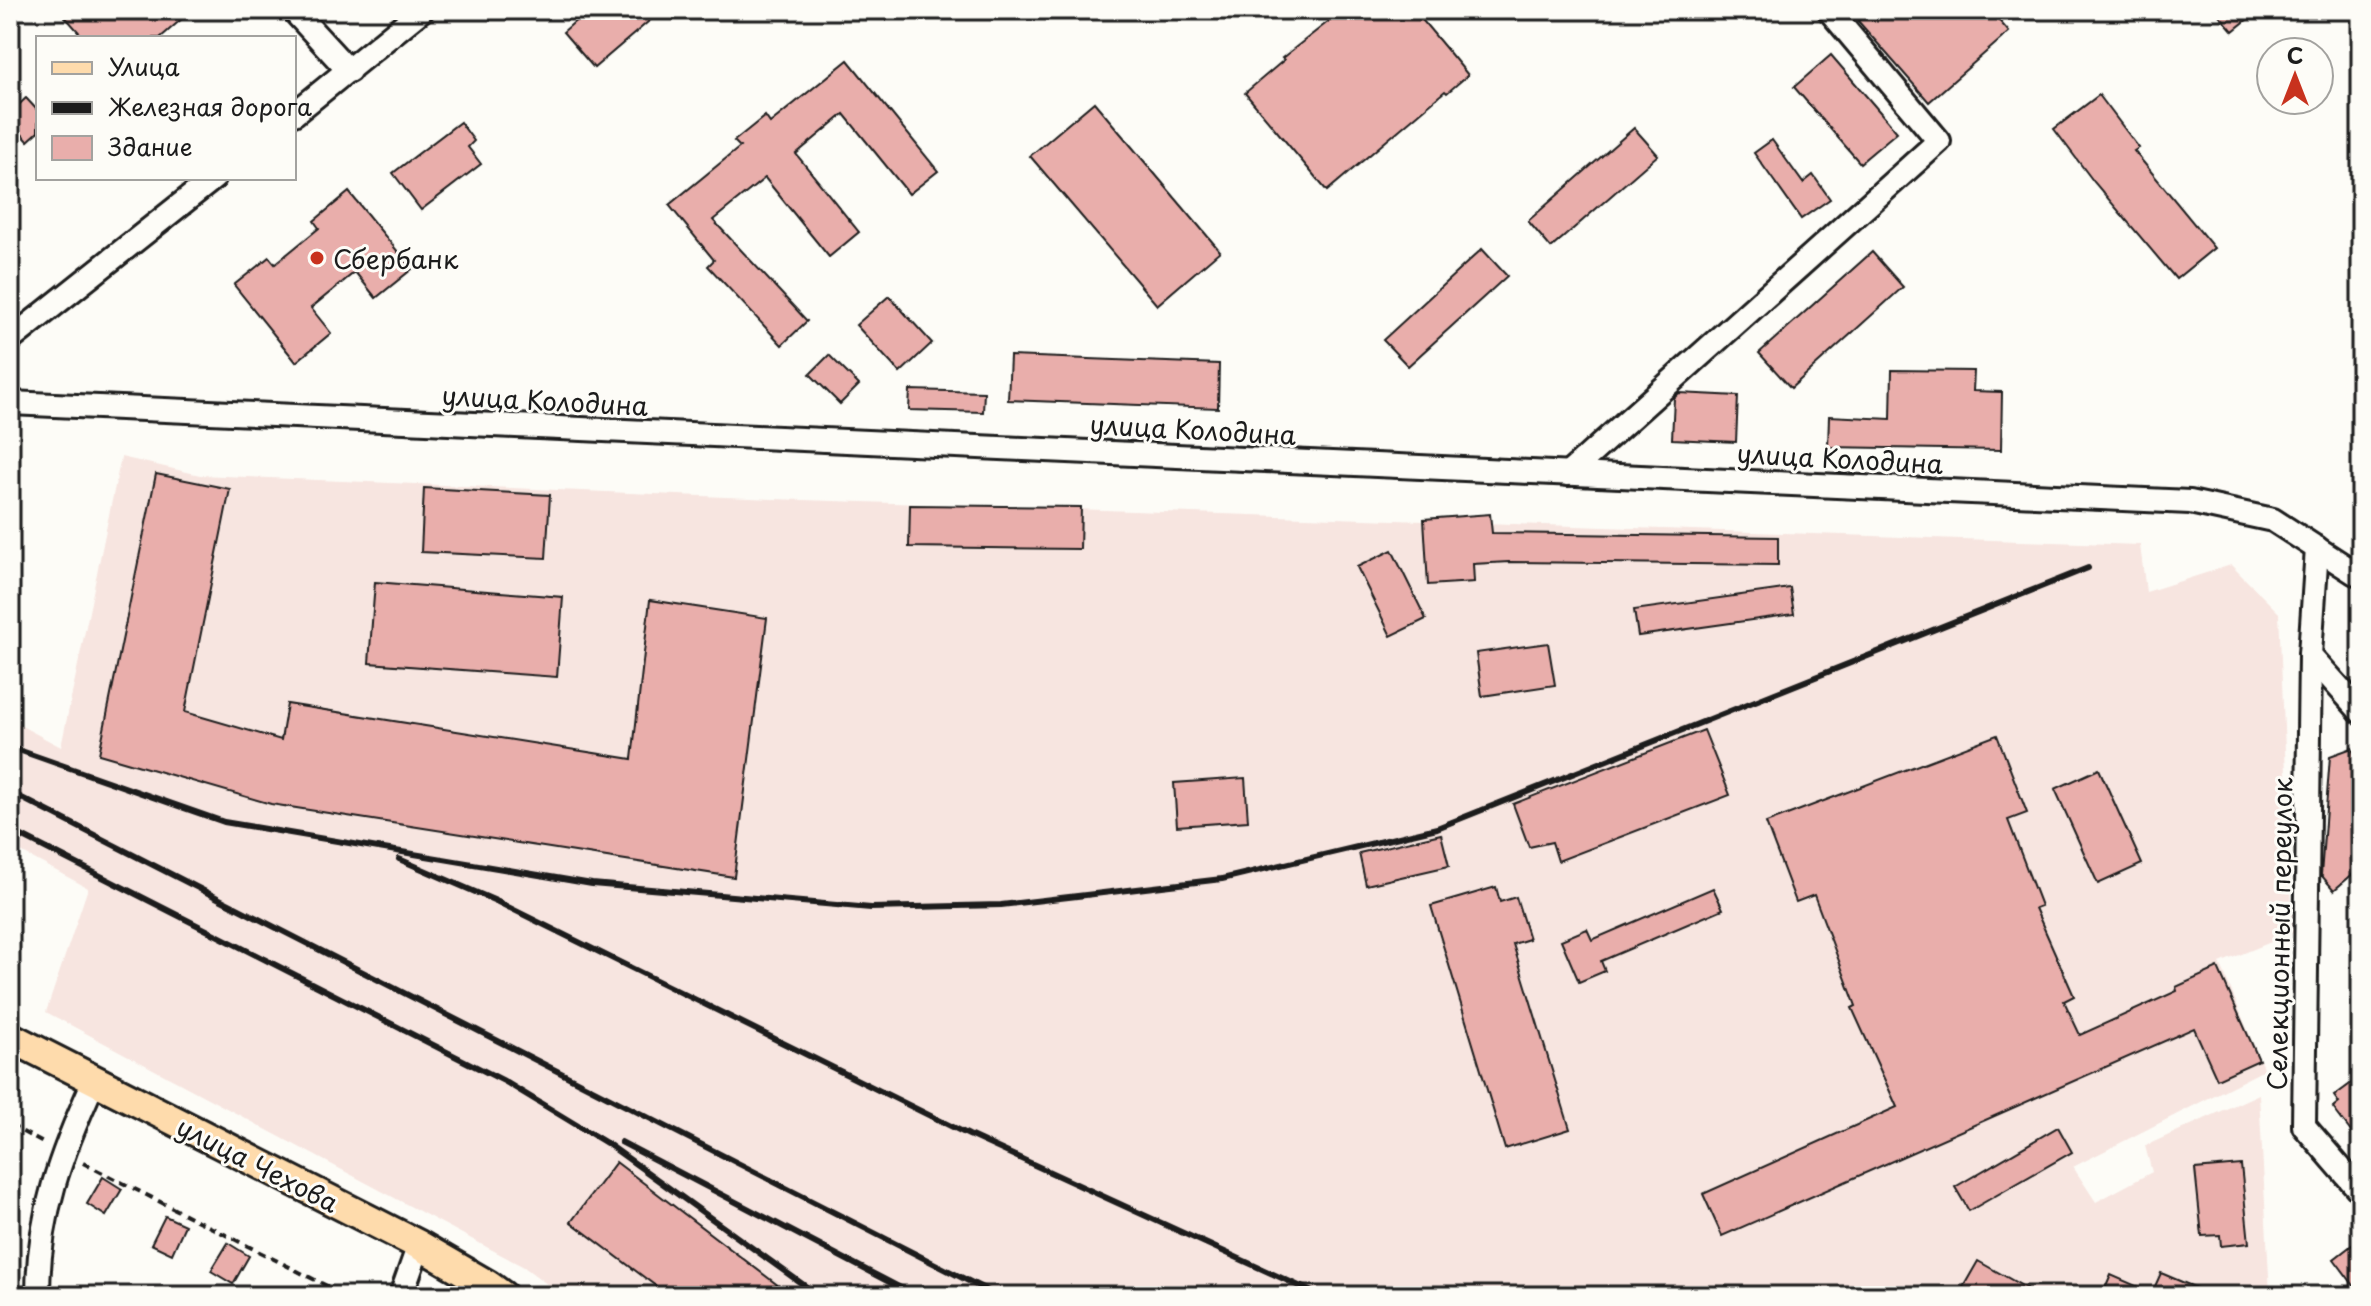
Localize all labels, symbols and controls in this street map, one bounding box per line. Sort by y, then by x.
legend [36,36,296,180]
north arrow [2255,36,2335,116]
text: С [2287,38,2303,71]
text: Улица [108,48,180,84]
text: Железная дорога [108,88,312,124]
text: Здание [108,128,193,164]
place label: Сбербанк [333,239,459,278]
marker: Сбербанк [308,249,326,267]
street label: улица Колодина [441,375,650,425]
street label: улица Колодина [1089,404,1298,454]
street label: улица Колодина [1736,433,1945,483]
street label: Селекционный переулок [2257,776,2301,1091]
street label: улица Чехова [170,1106,346,1222]

